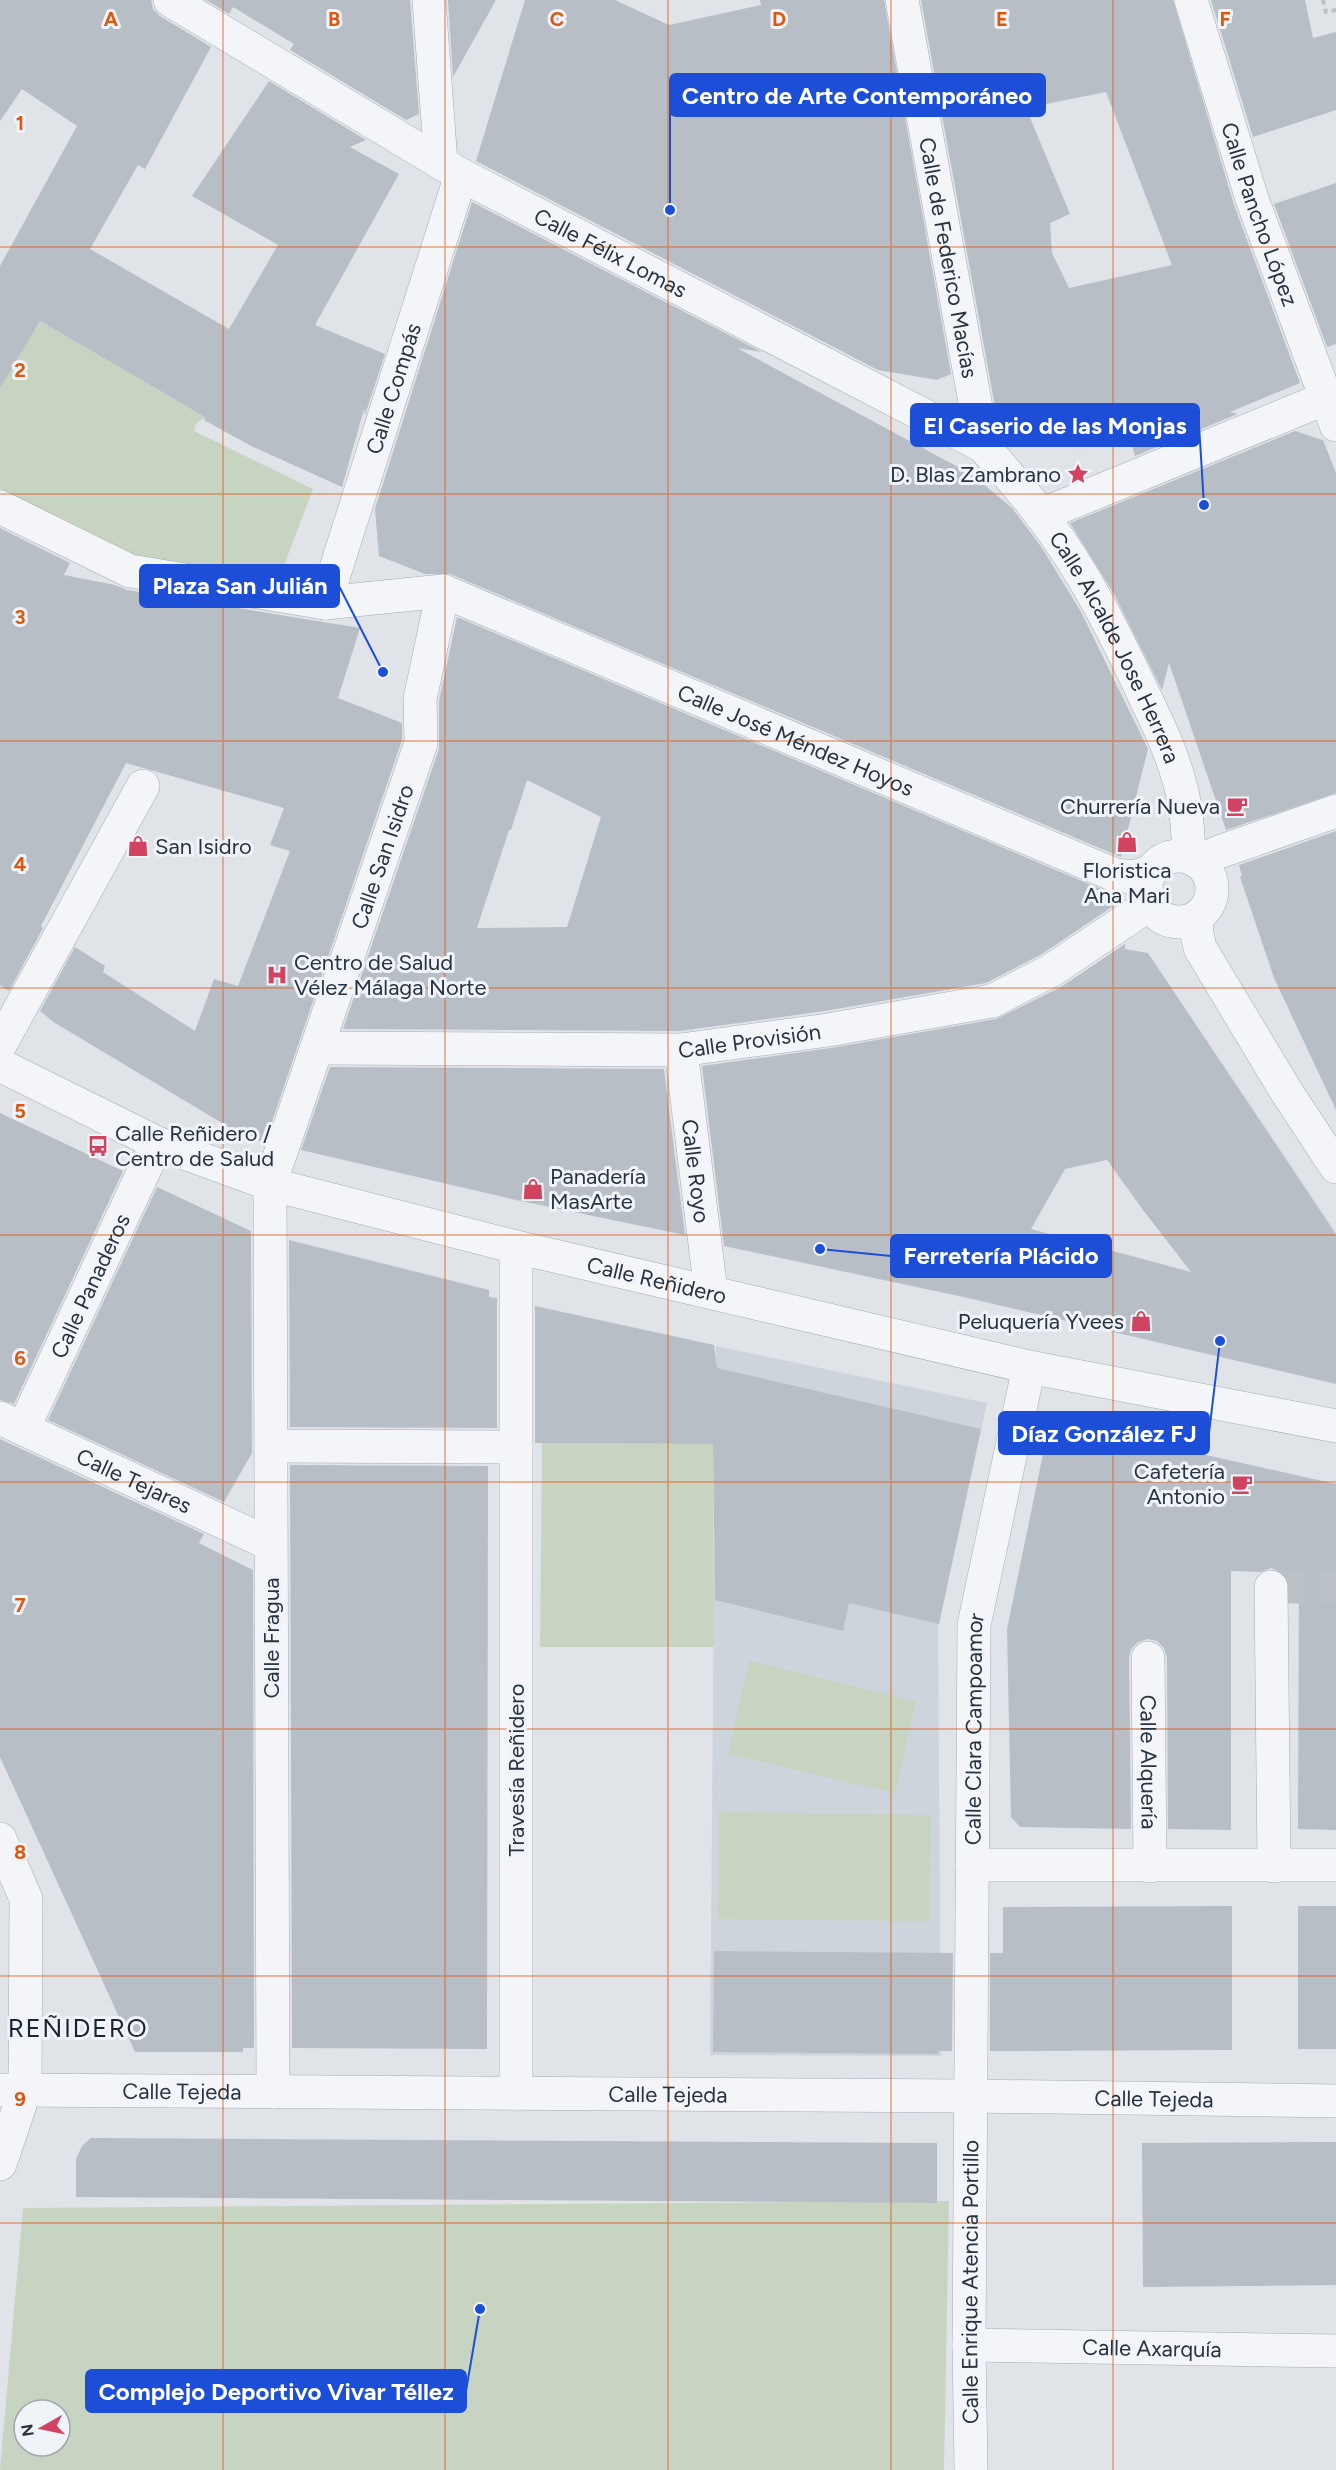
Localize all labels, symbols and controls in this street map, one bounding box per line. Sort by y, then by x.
text: A [104,7,119,31]
text: B [328,7,340,31]
text: C [550,7,564,31]
text: D [772,7,786,31]
text: E [996,7,1008,31]
text: F [1219,7,1231,31]
callout: Centro de Arte Contemporáneo [670,74,1045,116]
text: Centro de Arte Contemporáneo [682,81,1032,110]
text: 1 [16,111,24,135]
street label: Calle Pancho López [1215,119,1304,310]
street label: Calle de Federico Macías [913,135,983,381]
street label: Calle Félix Lomas [529,202,691,304]
street label: Calle Compás [360,320,427,458]
text: 2 [14,358,26,382]
callout: El Caserio de las Monjas [911,404,1199,446]
text: El Caserio de las Monjas [923,411,1187,440]
place label: D. Blas Zambrano [890,461,1061,488]
place icon: D. Blas Zambrano [1066,462,1090,486]
street label: Calle Alcalde Jose Herrera [1043,526,1186,767]
callout: Plaza San Julián [140,565,339,607]
text: Plaza San Julián [152,571,328,600]
text: 3 [14,605,26,629]
street label: Calle José Méndez Hoyos [673,679,918,802]
street label: Calle San Isidro [345,781,420,933]
place label: Churrería Nueva [1060,793,1220,820]
cafe icon: Churrería Nueva [1225,794,1249,818]
shop icon: Floristica Ana Mari [1115,830,1139,854]
place label: San Isidro [155,833,252,860]
shop icon: San Isidro [126,834,150,858]
text: 4 [14,852,27,876]
place label: Floristica Ana Mari [1083,857,1171,909]
place label: Centro de Salud Vélez Málaga Norte [294,949,486,1001]
hospital icon: Centro de Salud Vélez Málaga Norte [265,963,289,987]
street label: Calle Provisión [676,1018,822,1064]
text: 5 [14,1099,26,1123]
street label: Calle Royo [676,1118,715,1225]
place label: Calle Reñidero / Centro de Salud [115,1120,274,1172]
bus stop icon: Calle Reñidero / Centro de Salud [86,1134,110,1158]
place label: Panadería MasArte [550,1163,646,1215]
shop icon: Panadería MasArte [521,1177,545,1201]
street label: Calle Panaderos [45,1209,136,1363]
callout: Ferretería Plácido [891,1235,1111,1277]
text: Ferretería Plácido [903,1241,1099,1270]
street label: Calle Reñidero [584,1251,729,1310]
place label: Peluquería Yvees [958,1308,1124,1335]
shop icon: Peluquería Yvees [1129,1309,1153,1333]
text: 6 [14,1346,26,1370]
callout: Díaz González FJ [999,1412,1209,1454]
text: Díaz González FJ [1011,1419,1197,1448]
street label: Calle Tejares [72,1443,196,1519]
place label: Cafetería Antonio [1134,1458,1225,1510]
cafe icon: Cafetería Antonio [1230,1472,1254,1496]
street label: Calle Fragua [258,1577,285,1699]
text: 7 [14,1593,26,1617]
street label: Calle Clara Campoamor [959,1610,990,1845]
street label: Travesía Reñidero [503,1683,530,1857]
street label: Calle Alquería [1134,1694,1163,1830]
text: 8 [14,1840,26,1864]
district label: REÑIDERO [8,2012,148,2044]
street label: Calle Tejeda [122,2078,242,2105]
street label: Calle Tejeda [608,2081,728,2108]
street label: Calle Tejeda [1094,2085,1214,2113]
text: 9 [14,2087,26,2111]
street label: Calle Enrique Atencia Portillo [956,2140,984,2424]
street label: Calle Axarquía [1082,2334,1222,2363]
callout: Complejo Deportivo Vivar Téllez [86,2370,466,2412]
text: Complejo Deportivo Vivar Téllez [98,2377,454,2406]
north arrow [12,2398,72,2458]
text: N [17,2423,38,2438]

